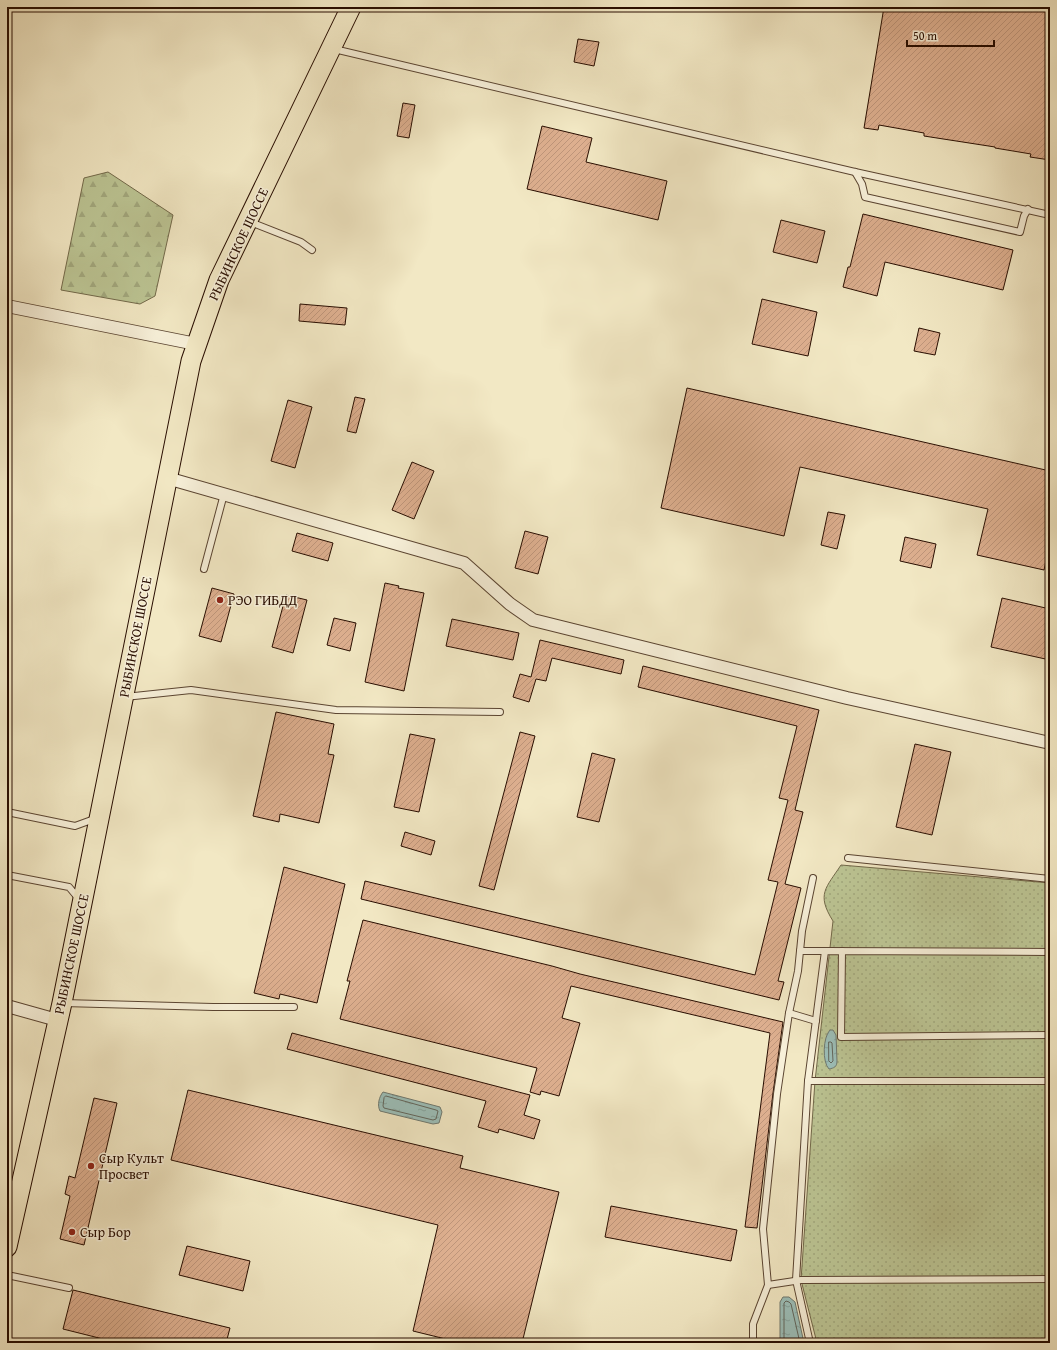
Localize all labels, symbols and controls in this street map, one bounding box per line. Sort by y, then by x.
scale bar [907,22,994,48]
text: 50 m [913,27,937,44]
street label: РЫБИНСКОЕ ШОССЕ [203,184,273,304]
street label: РЫБИНСКОЕ ШОССЕ [114,575,156,699]
place label: РЭО ГИБДД [228,590,297,610]
marker: РЭО ГИБДД [215,595,225,605]
street label: РЫБИНСКОЕ ШОССЕ [48,892,94,1016]
place label: Сыр Культ Просвет [99,1148,164,1184]
marker: Сыр Культ Просвет [86,1161,96,1171]
place label: Сыр Бор [80,1222,131,1242]
marker: Сыр Бор [67,1227,77,1237]

